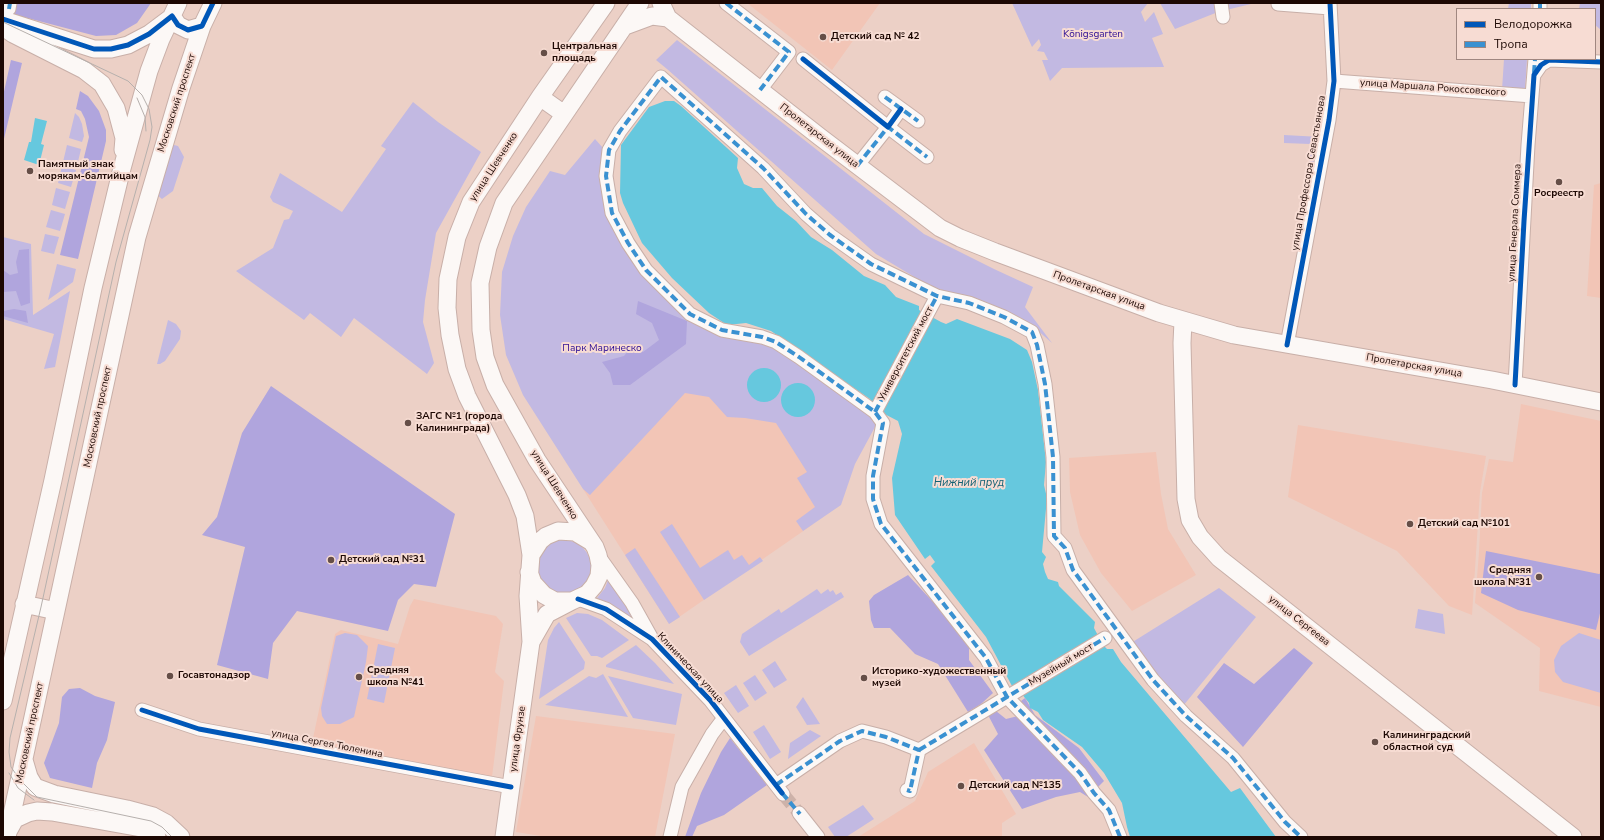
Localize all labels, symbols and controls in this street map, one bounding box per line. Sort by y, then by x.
legend [1456,8,1596,60]
text: Велодорожка [1494,16,1572,32]
park label: Königsgarten [1063,29,1123,41]
place label: Детский сад № 42 [831,31,920,43]
marker: Детский сад № 42 [818,32,828,42]
text: Тропа [1494,36,1528,52]
place label: Центральная площадь [552,41,617,64]
marker: Центральная площадь [539,48,549,58]
street label: Московский проспект [155,52,199,154]
street label: улица Маршала Рокоссовского [1360,77,1506,99]
street label: улица Профессора Севастьянова [1289,94,1329,252]
street label: Пролетарская улица [777,101,861,171]
street label: улица Шевченко [467,130,521,204]
place label: Памятный знак морякам-балтийцам [38,159,138,182]
street label: улица Генерала Соммера [1506,163,1524,283]
marker: Памятный знак морякам-балтийцам [25,166,35,176]
marker: Росрeeстр [1554,177,1564,187]
place label: Росрeeстр [1534,188,1584,200]
street label: Пролетарская улица [1051,269,1147,313]
street label: Университетский мост [876,305,936,403]
park label: Парк Маринеско [562,343,642,355]
street label: Пролетарская улица [1365,352,1463,380]
street label: Московский проспект [81,366,115,468]
place label: ЗАГС №1 (города Калининграда) [416,411,502,434]
marker: ЗАГС №1 (города Калининграда) [403,418,413,428]
street label: улица Шевченко [528,448,580,522]
water label: Нижний пруд [934,476,1004,490]
place label: Детский сад №101 [1418,518,1510,530]
marker: Детский сад №101 [1405,519,1415,529]
place label: Детский сад №31 [339,554,425,566]
marker: Детский сад №31 [326,555,336,565]
place label: Средняя школа №31 [1474,565,1531,588]
marker: Средняя школа №31 [1534,572,1544,582]
street label: улица Сергеева [1266,593,1332,649]
street label: Клиническая улица [654,630,726,706]
street label: Музейный мост [1027,641,1095,689]
place label: Средняя школа №41 [367,665,424,688]
place label: Историко-художественный музей [872,666,1006,690]
place label: Госавтонадзор [178,670,250,682]
marker: Госавтонадзор [165,671,175,681]
marker: Средняя школа №41 [354,672,364,682]
marker: Историко-художественный музей [859,673,869,683]
street label: Московский проспект [13,682,47,784]
street label: улица Фрунзе [507,705,529,773]
street label: улица Сергея Тюленина [270,727,384,761]
place label: Калининградский областной суд [1383,730,1471,754]
marker: Калининградский областной суд [1370,737,1380,747]
place label: Детский сад №135 [969,780,1061,792]
marker: Детский сад №135 [956,781,966,791]

